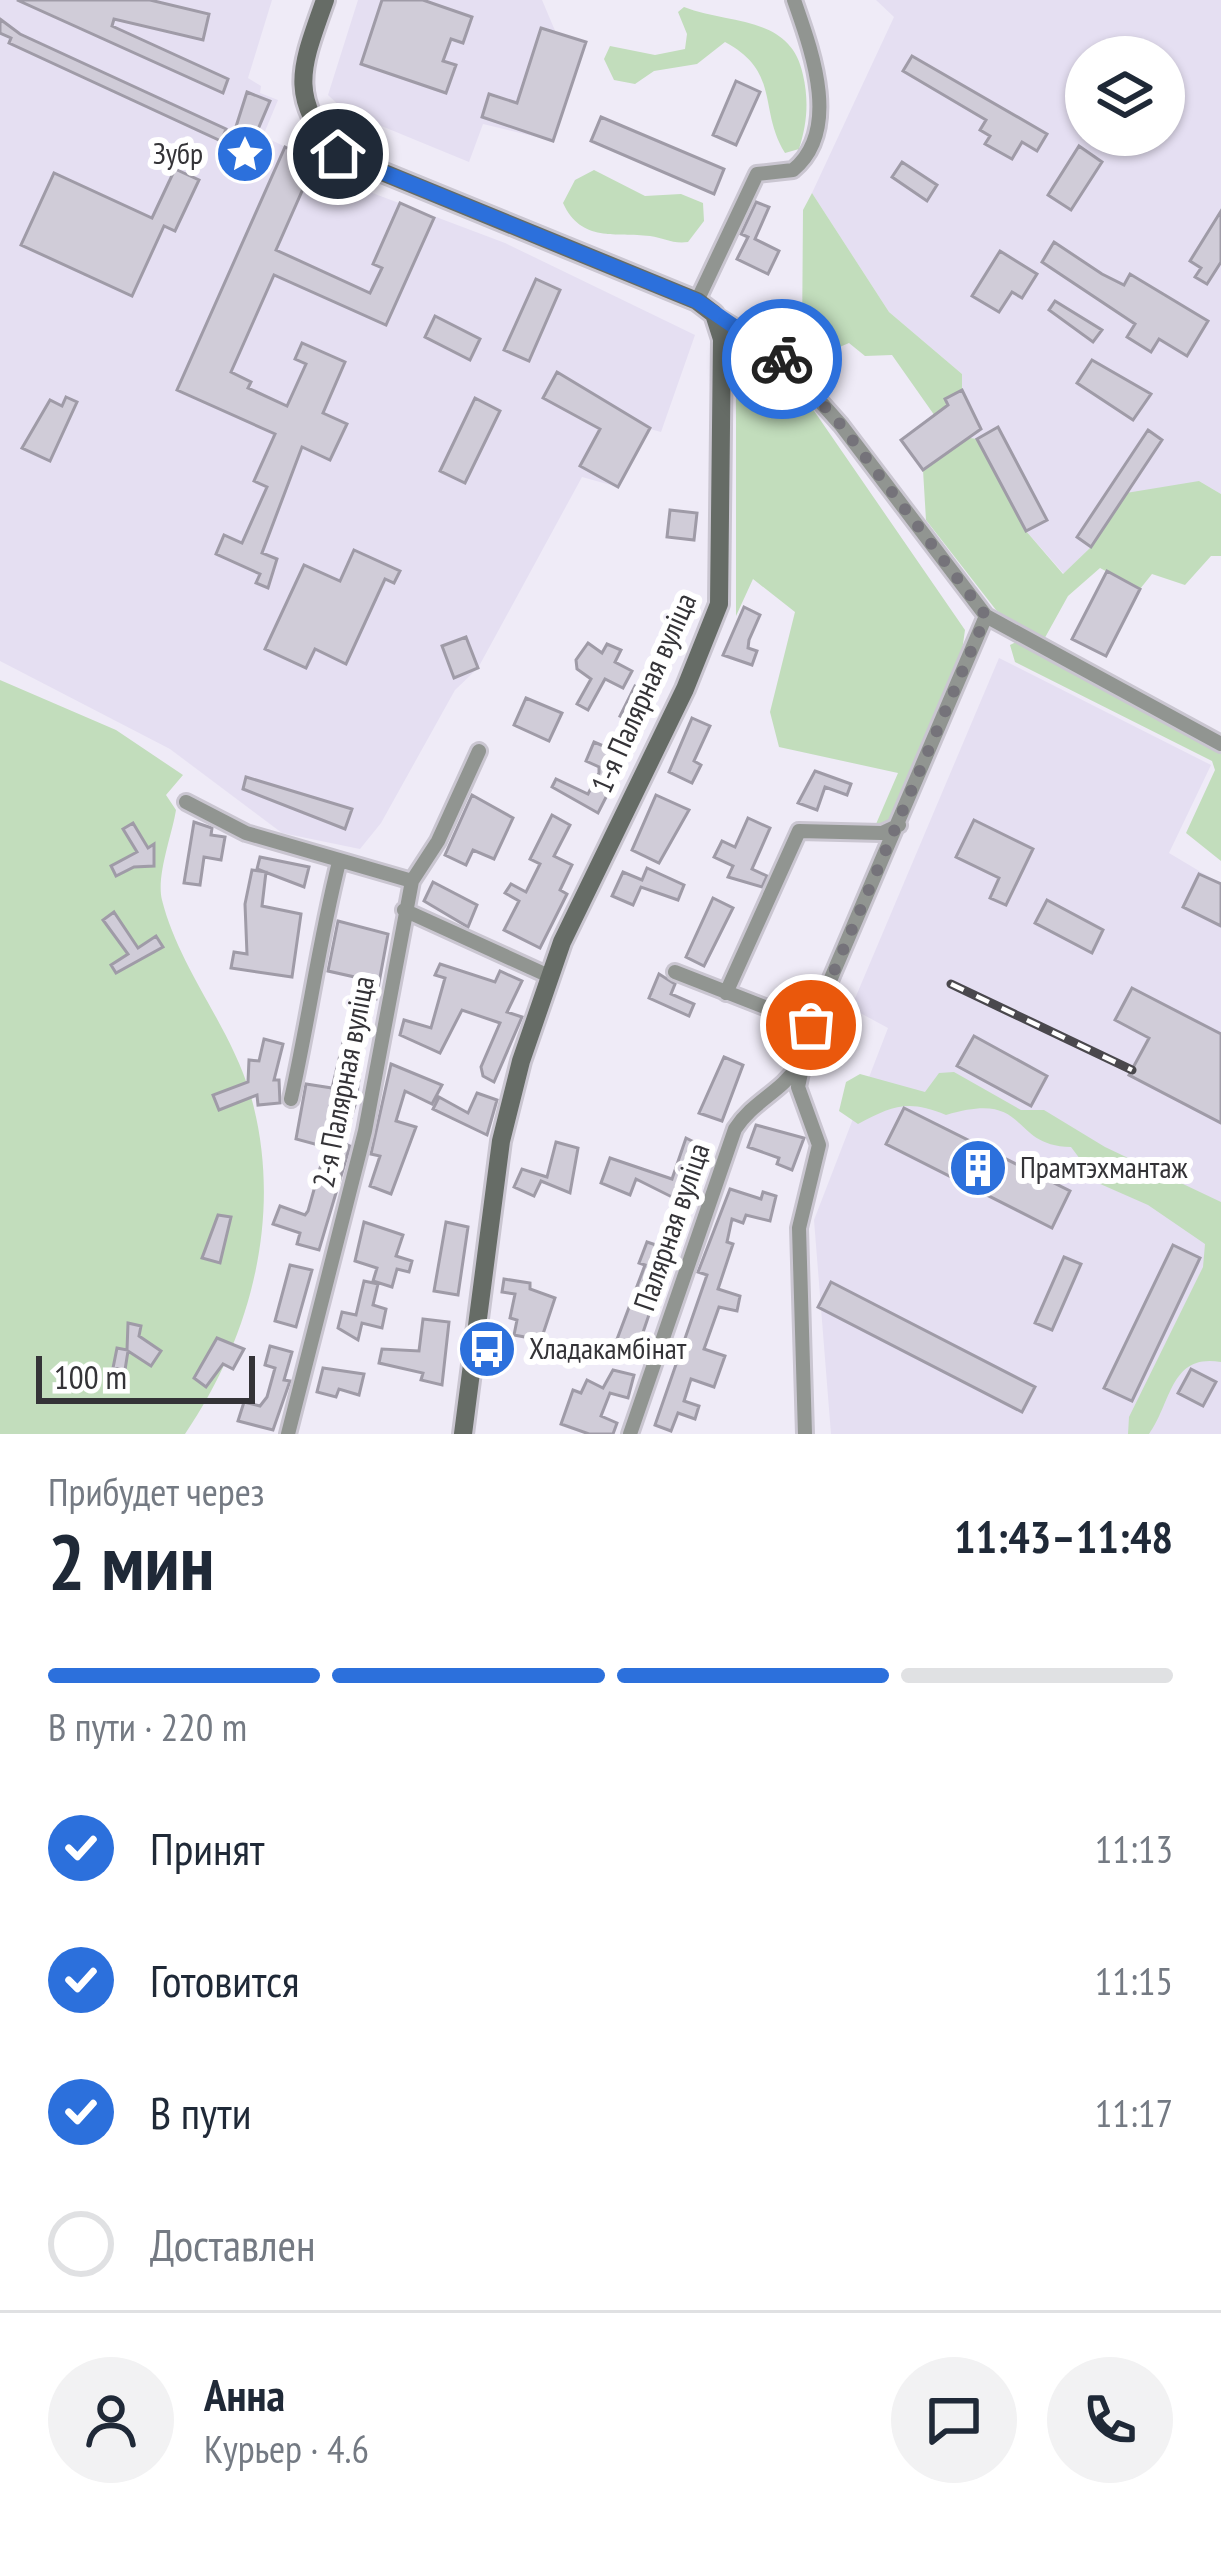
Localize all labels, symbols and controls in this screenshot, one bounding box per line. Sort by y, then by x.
map controls [1065,36,1185,156]
button: layers [1065,36,1185,156]
pin [287,103,389,205]
icon: home [305,121,371,187]
place icon: Зубр [214,123,276,185]
place label: Зубр [153,133,203,172]
courier [722,299,842,419]
icon: bike [749,326,815,392]
street label: 1-я Палярная вуліца [581,586,704,798]
street label: 2-я Палярная вуліца [303,973,382,1191]
pin [760,974,862,1076]
icon: bag [778,992,844,1058]
building icon: Прамтэхмантаж [947,1137,1009,1199]
street label: Палярная вуліца [624,1138,717,1315]
place label: Прамтэхмантаж [1020,1147,1188,1186]
bus stop icon: Хладакамбінат [456,1318,518,1380]
place label: Хладакамбінат [529,1328,687,1367]
scale bar [36,1350,255,1403]
text: 100 m [54,1355,127,1398]
text: Прибудет через [48,1466,265,1517]
text: 11:43–11:48 [954,1507,1173,1565]
text: 2 мин [48,1511,214,1612]
text: В пути · 220 m [48,1701,247,1752]
icon: check [48,1815,114,1881]
text: Принят [150,1819,264,1877]
text: 11:13 [1095,1823,1173,1874]
icon: check [48,1947,114,2013]
text: Готовится [150,1951,299,2009]
text: 11:15 [1095,1955,1173,2006]
icon: check [48,2079,114,2145]
text: В пути [150,2083,251,2141]
text: 11:17 [1095,2087,1173,2138]
text: Доставлен [150,2215,316,2273]
button: person [48,2357,174,2483]
button: chat [891,2357,1017,2483]
button: phone [1047,2357,1173,2483]
text: Анна [204,2365,285,2423]
text: Курьер · 4.6 [204,2423,369,2474]

